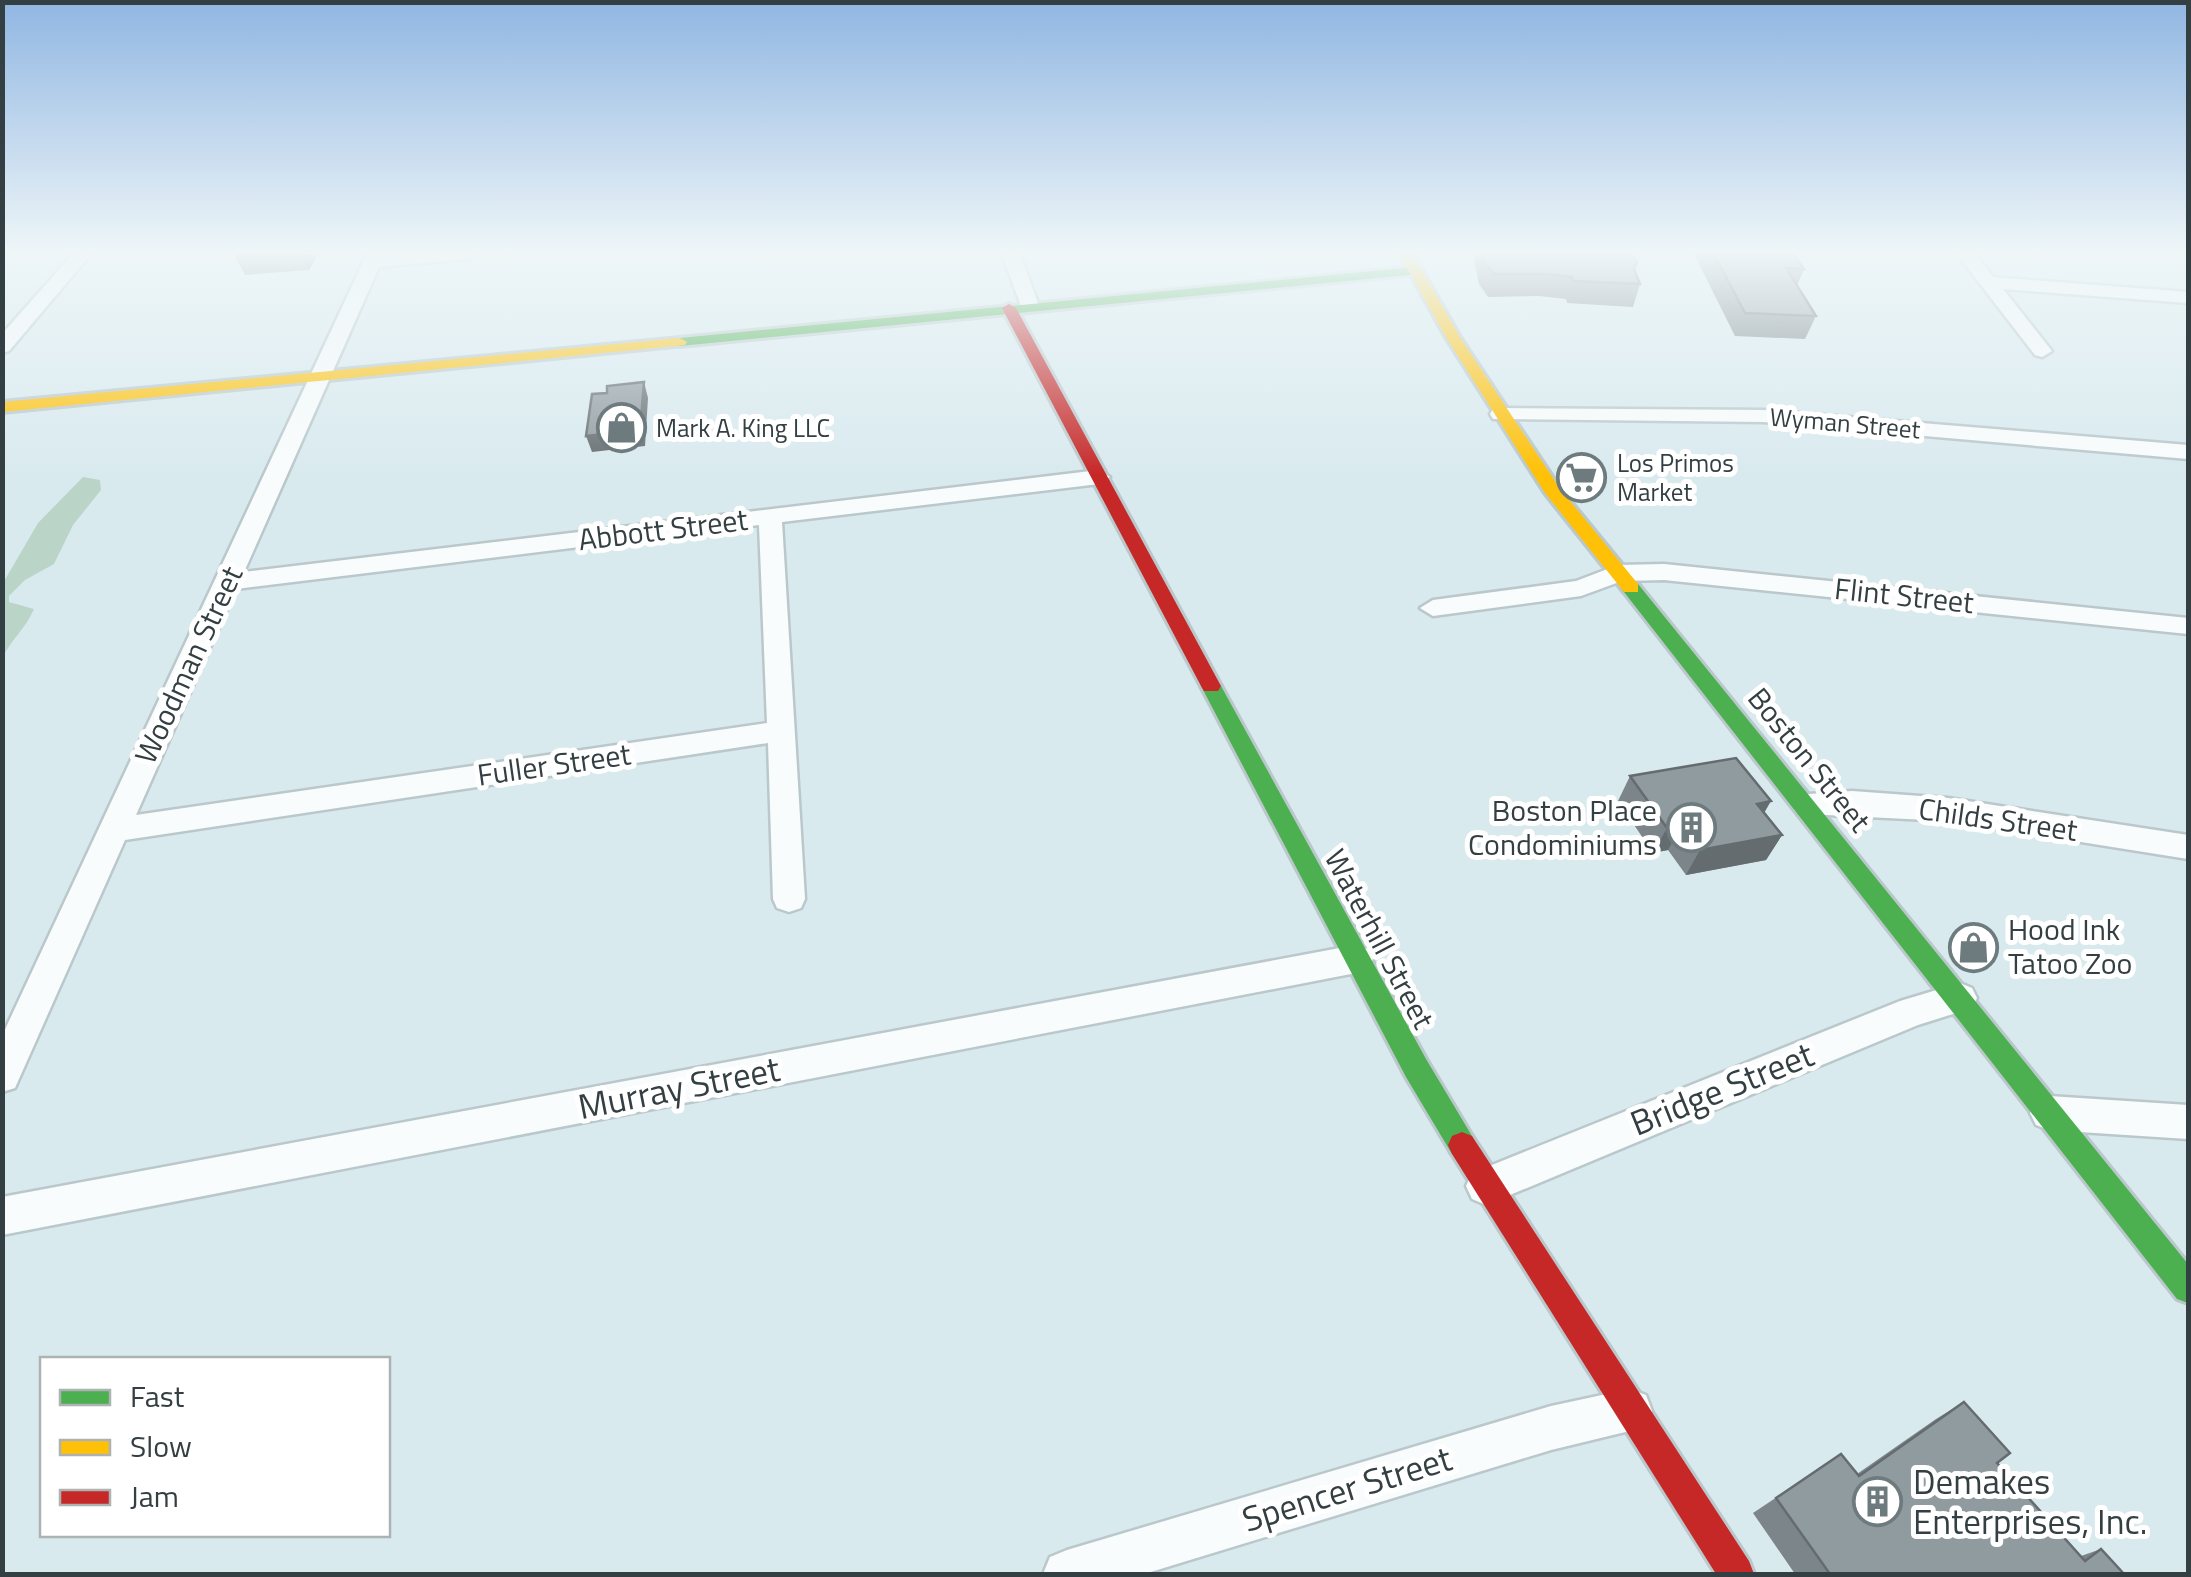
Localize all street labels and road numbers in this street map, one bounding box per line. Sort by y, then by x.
street label: Wyman Street [1768,397,1922,449]
street label: Abbott Street [576,496,751,562]
street label: Woodman Street [122,558,254,771]
street label: Flint Street [1832,565,1976,625]
street label: Boston Street [1737,677,1883,842]
street label: Fuller Street [474,730,634,798]
street label: Childs Street [1916,785,2081,853]
street label: Waterhill Street [1313,840,1447,1037]
street label: Bridge Street [1622,1027,1821,1149]
street label: Murray Street [573,1041,784,1133]
street label: Spencer Street [1235,1431,1458,1546]

